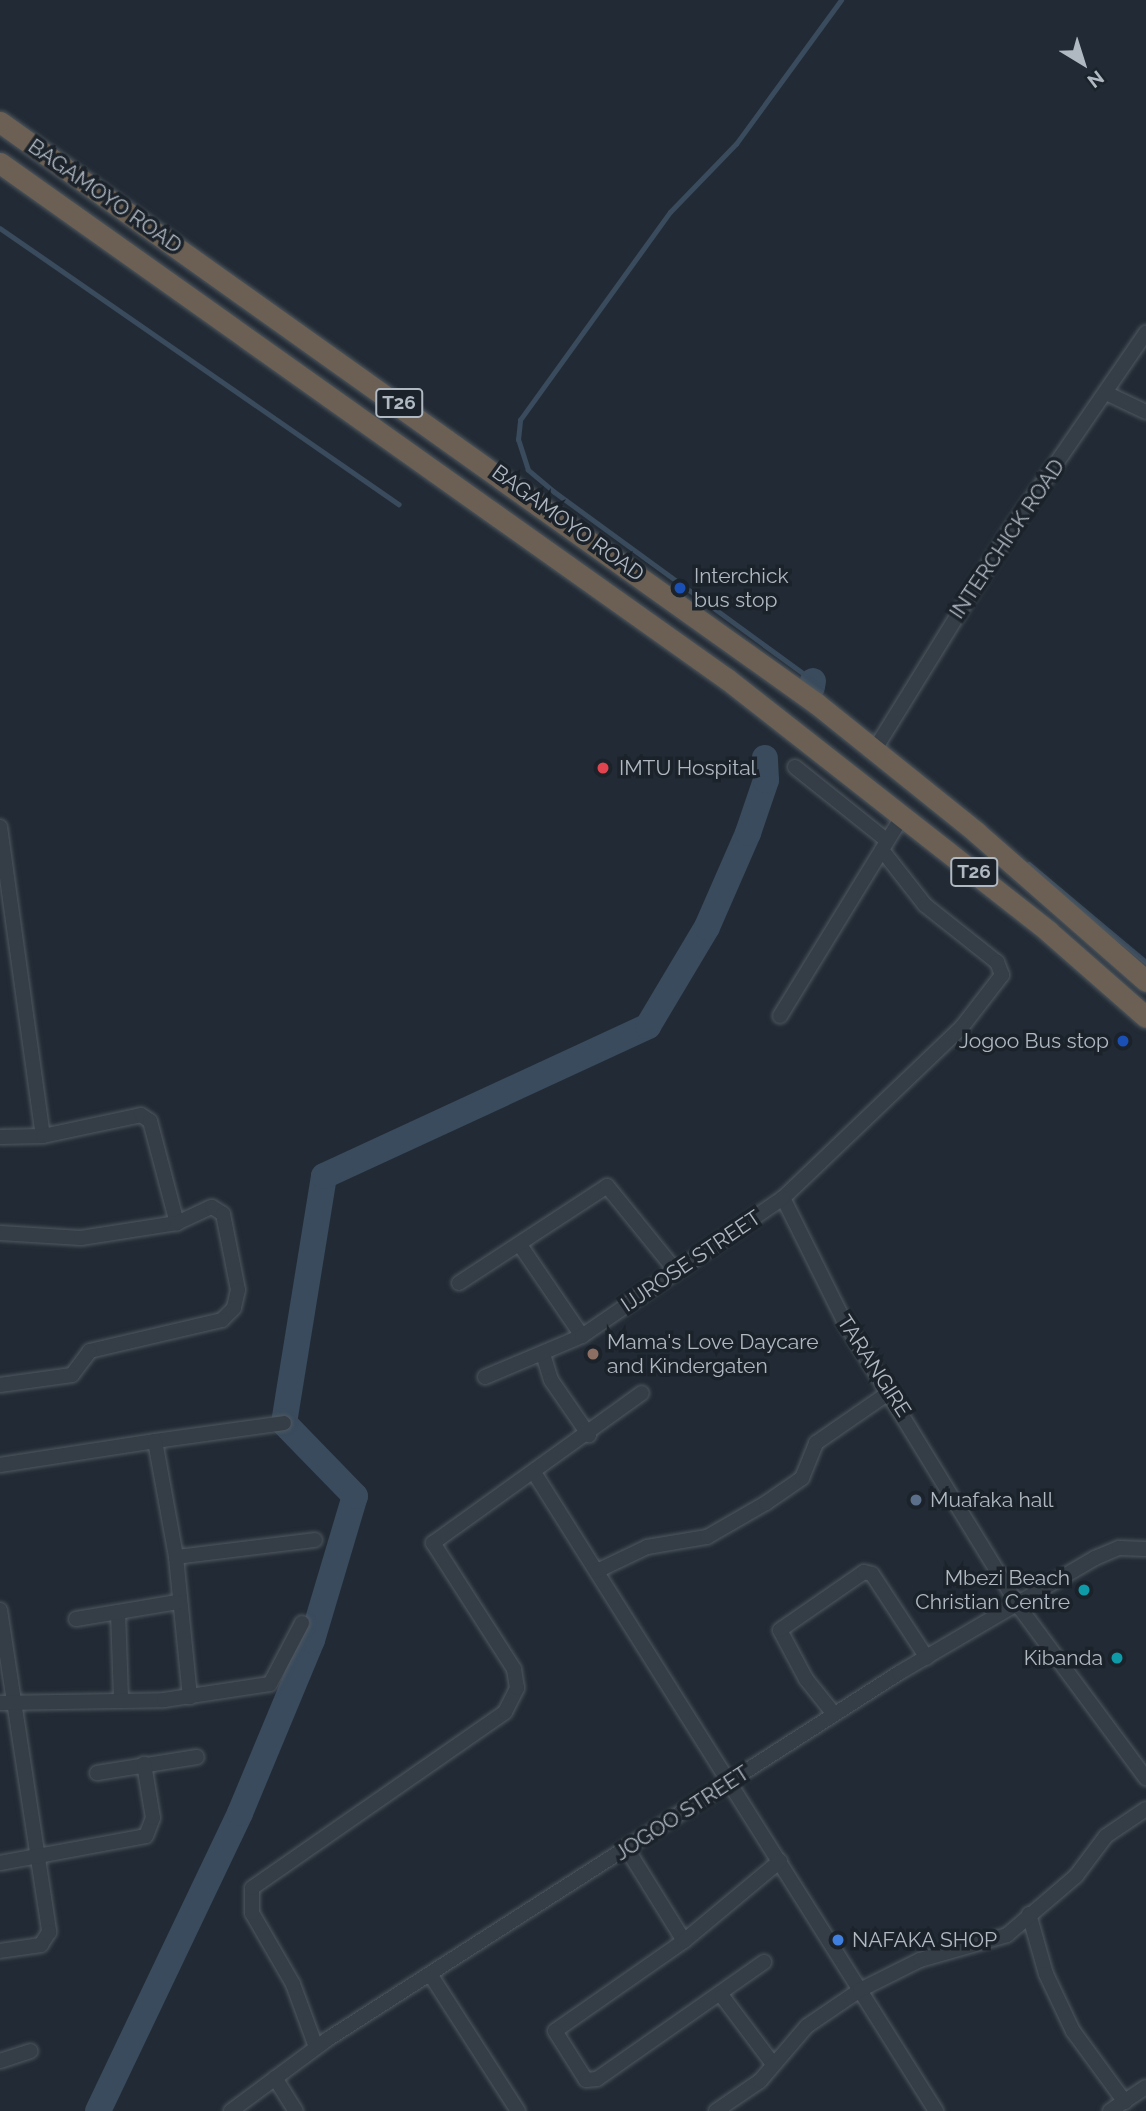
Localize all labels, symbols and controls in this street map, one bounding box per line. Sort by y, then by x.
north arrow [1048,28,1118,98]
text: N [1083,66,1108,93]
street label: BAGAMOYO ROAD [23,134,187,258]
road number: T26 [374,388,424,418]
street label: INTERCHICK ROAD [944,454,1070,624]
street label: BAGAMOYO ROAD [487,459,649,587]
place label: Interchick bus stop [694,563,789,613]
marker: Interchick bus stop [672,580,688,596]
place label: IMTU Hospital [619,755,756,781]
marker: IMTU Hospital [593,758,613,778]
road number: T26 [950,856,998,888]
place label: Jogoo Bus stop [959,1028,1109,1054]
marker: Jogoo Bus stop [1115,1033,1131,1049]
street label: IJJROSE STREET [616,1205,766,1317]
street label: TARANGIRE [832,1310,916,1422]
place label: Mama's Love Daycare and Kindergaten [607,1329,819,1379]
marker: Mama's Love Daycare and Kindergaten [585,1346,601,1362]
place label: Muafaka hall [930,1487,1054,1513]
marker: Muafaka hall [908,1492,924,1508]
place label: Mbezi Beach Christian Centre [915,1565,1070,1615]
marker: Mbezi Beach Christian Centre [1076,1582,1092,1598]
place label: Kibanda [1024,1645,1103,1671]
marker: Kibanda [1109,1650,1125,1666]
street label: JOGOO STREET [610,1760,754,1866]
place label: NAFAKA SHOP [852,1927,998,1953]
marker: NAFAKA SHOP [830,1932,846,1948]

